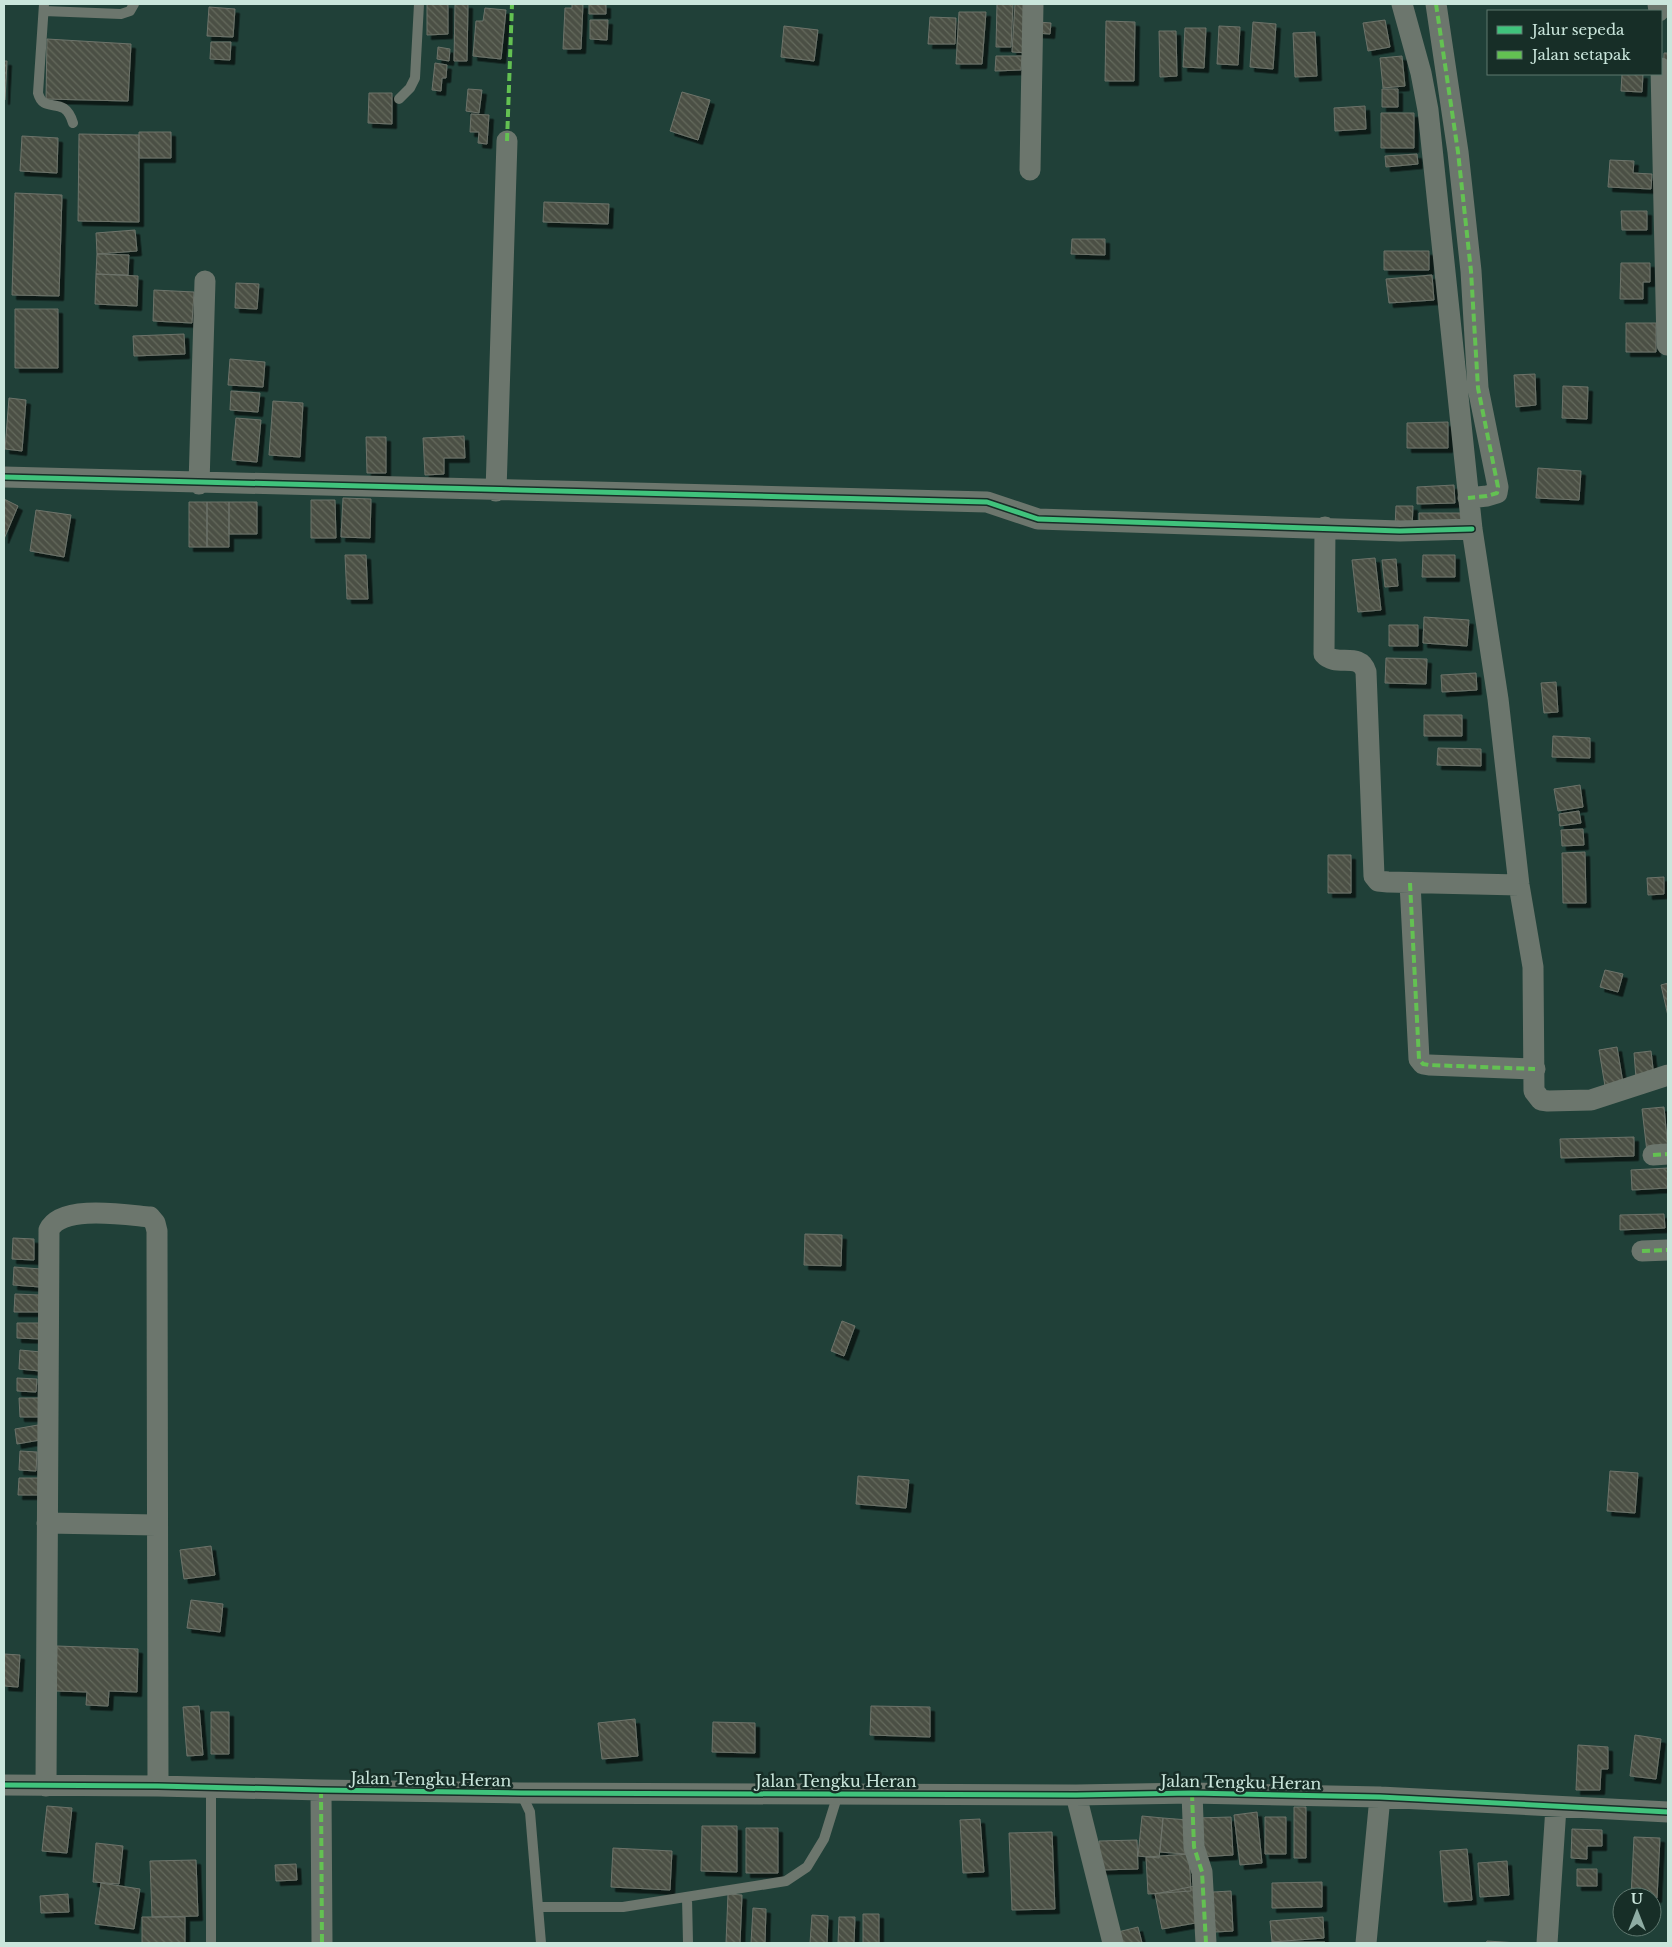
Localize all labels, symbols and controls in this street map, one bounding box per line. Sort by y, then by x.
legend [1487,10,1662,75]
text: Jalur sepeda [1530,20,1625,39]
text: Jalan setapak [1530,45,1631,64]
street label: Jalan Tengku Heran [348,1768,512,1790]
street label: Jalan Tengku Heran [754,1771,917,1791]
street label: Jalan Tengku Heran [1158,1771,1322,1793]
north arrow [1612,1887,1662,1937]
text: U [1631,1890,1644,1908]

